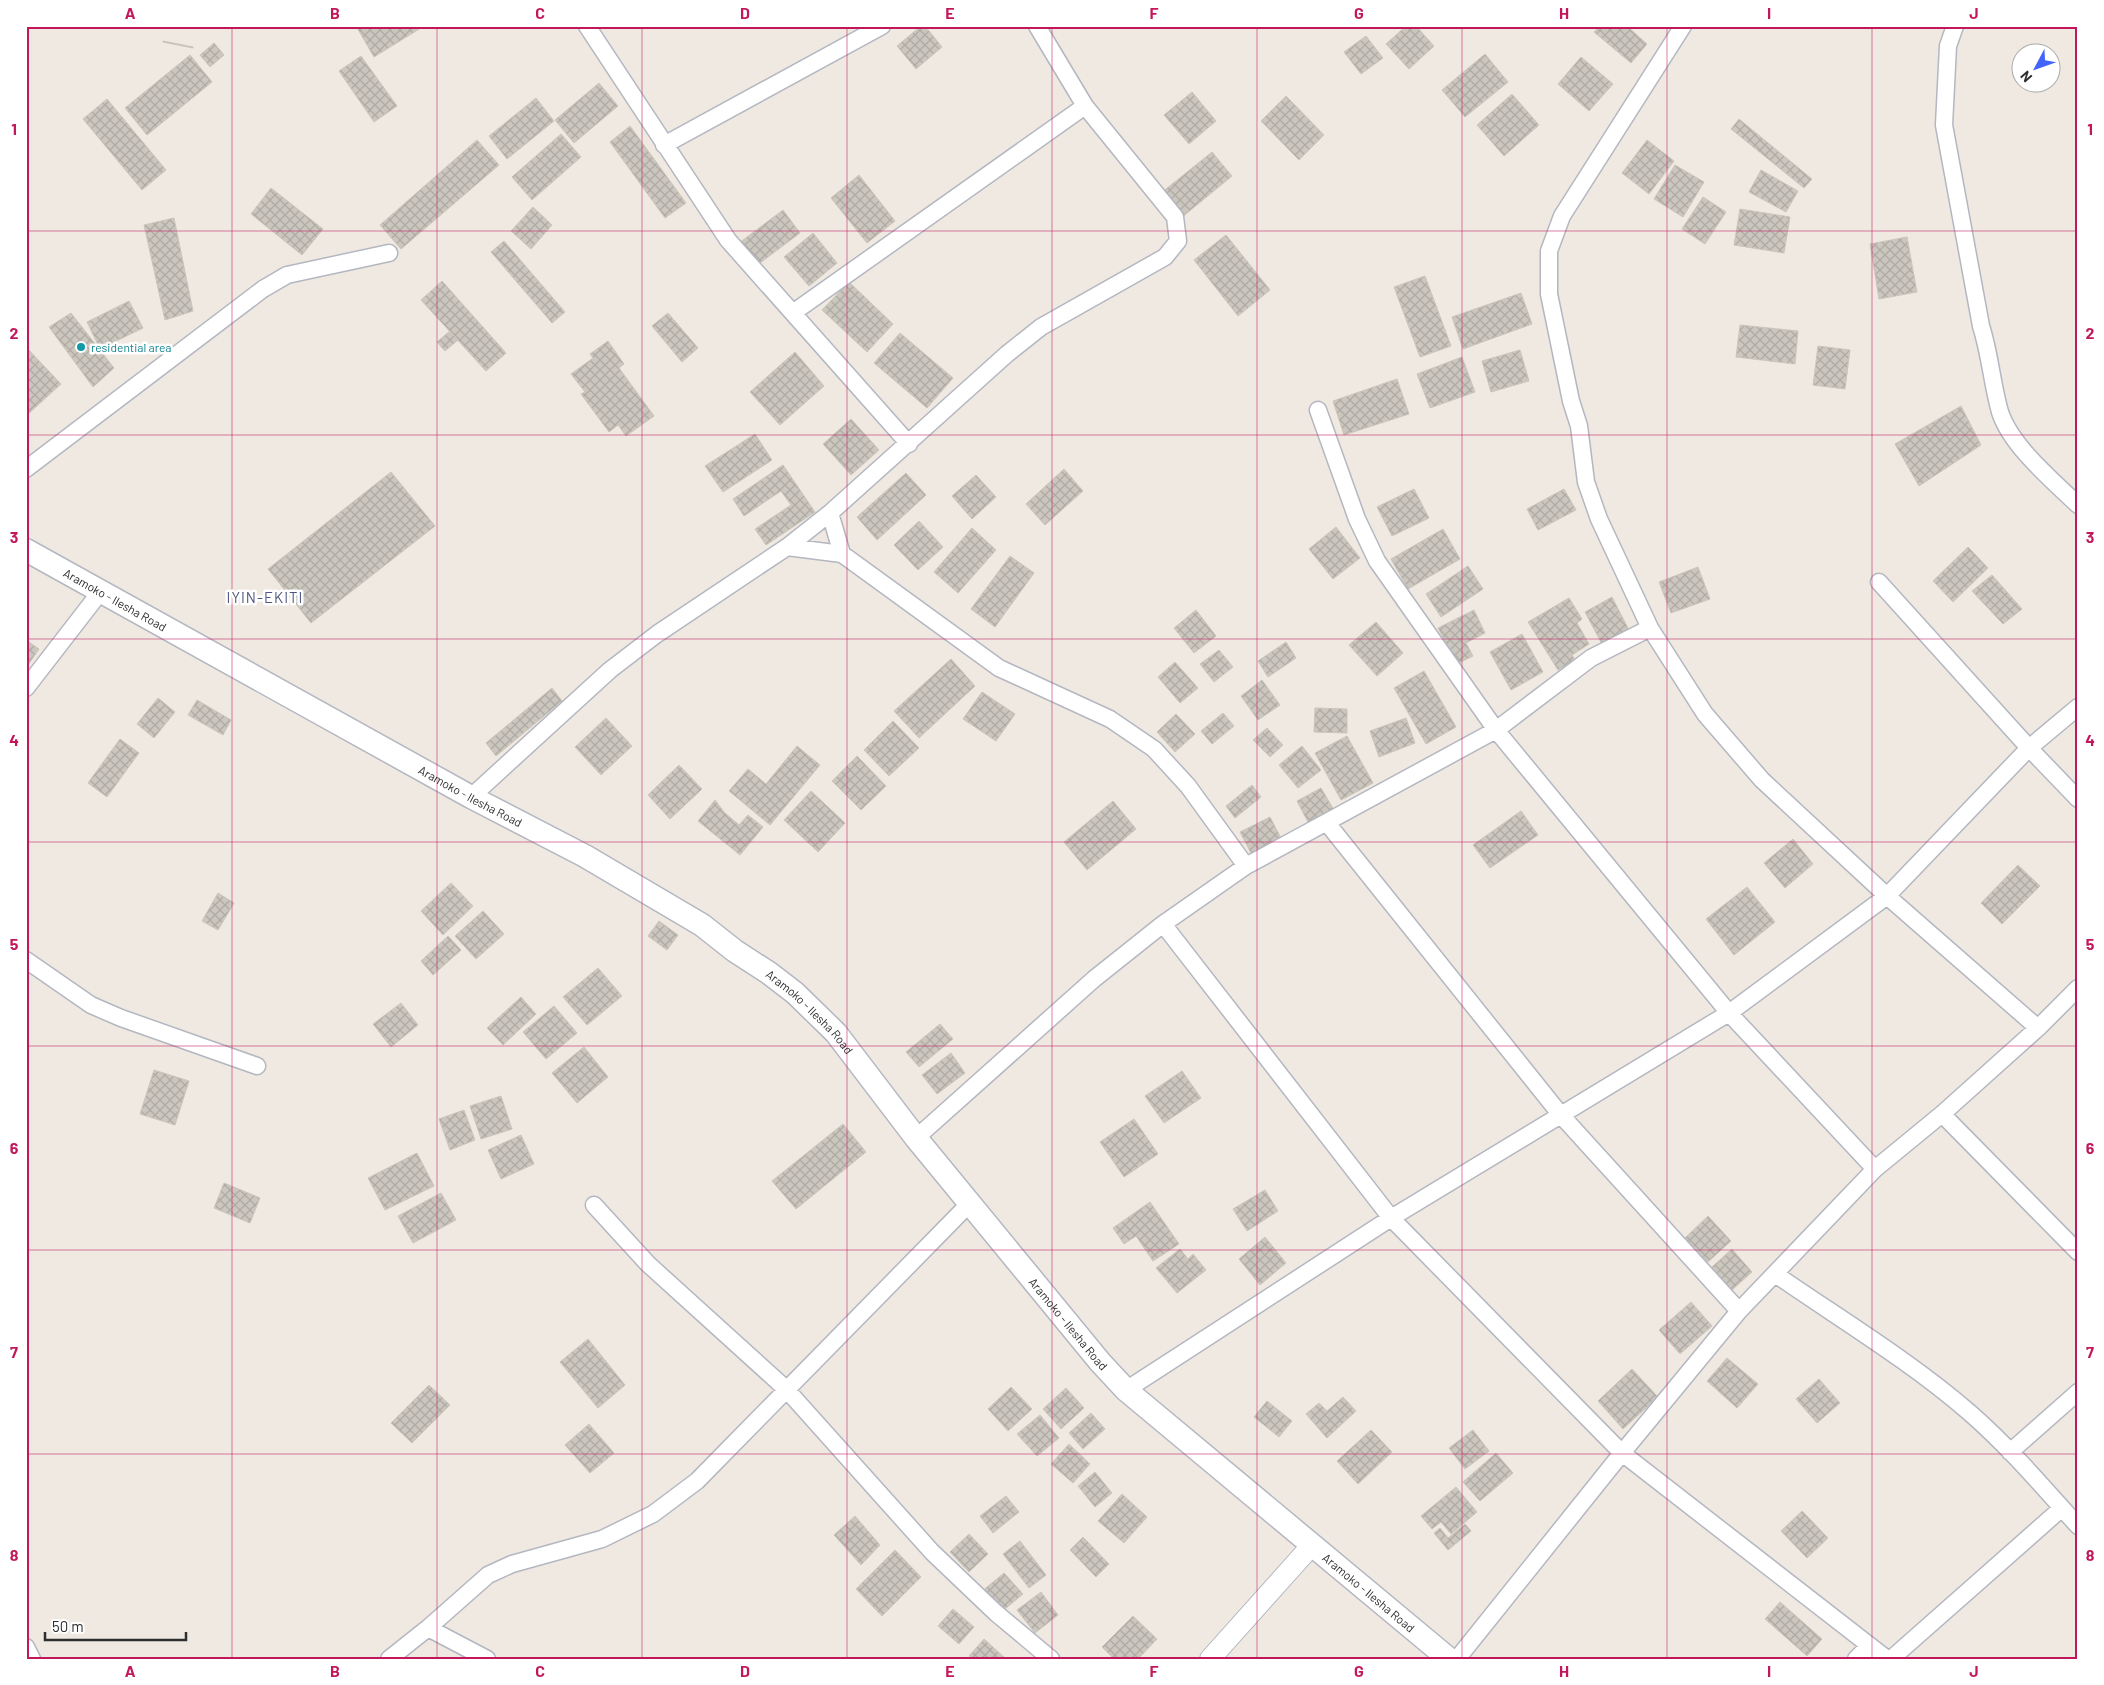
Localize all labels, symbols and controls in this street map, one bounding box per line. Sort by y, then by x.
text: A [125,3,136,22]
text: B [330,3,340,22]
text: C [535,3,545,22]
text: D [740,3,750,22]
text: E [945,3,955,22]
text: F [1150,3,1159,22]
text: G [1354,3,1364,22]
text: H [1559,3,1569,22]
text: I [1767,3,1771,22]
text: J [1969,3,1979,22]
north arrow [2012,42,2062,92]
text: N [2016,68,2035,86]
text: 1 [11,119,17,138]
text: 1 [2087,119,2093,138]
text: 2 [10,323,19,342]
text: 2 [2086,323,2095,342]
place label: residential area [91,340,171,354]
marker: residential area [75,341,87,353]
text: 3 [10,527,18,546]
text: 3 [2086,527,2094,546]
street label: Aramoko - Ilesha Road [61,565,169,634]
district label: IYIN-EKITI [227,588,303,606]
text: 4 [9,730,19,749]
text: 4 [2085,730,2095,749]
street label: Aramoko - Ilesha Road [416,762,525,829]
text: 5 [10,934,19,953]
text: 5 [2086,934,2095,953]
street label: Aramoko - Ilesha Road [764,967,856,1056]
text: 6 [10,1138,19,1157]
text: 6 [2086,1138,2095,1157]
street label: Aramoko - Ilesha Road [1026,1275,1111,1373]
text: 7 [10,1342,18,1361]
text: 7 [2086,1342,2094,1361]
text: 8 [10,1545,19,1564]
text: 8 [2086,1545,2095,1564]
street label: Aramoko - Ilesha Road [1320,1550,1418,1635]
scale bar [45,1610,186,1642]
text: 50 m [52,1617,84,1635]
text: A [125,1661,136,1680]
text: B [330,1661,340,1680]
text: C [535,1661,545,1680]
text: D [740,1661,750,1680]
text: E [945,1661,955,1680]
text: F [1150,1661,1159,1680]
text: G [1354,1661,1364,1680]
text: H [1559,1661,1569,1680]
text: I [1767,1661,1771,1680]
text: J [1969,1661,1979,1680]

